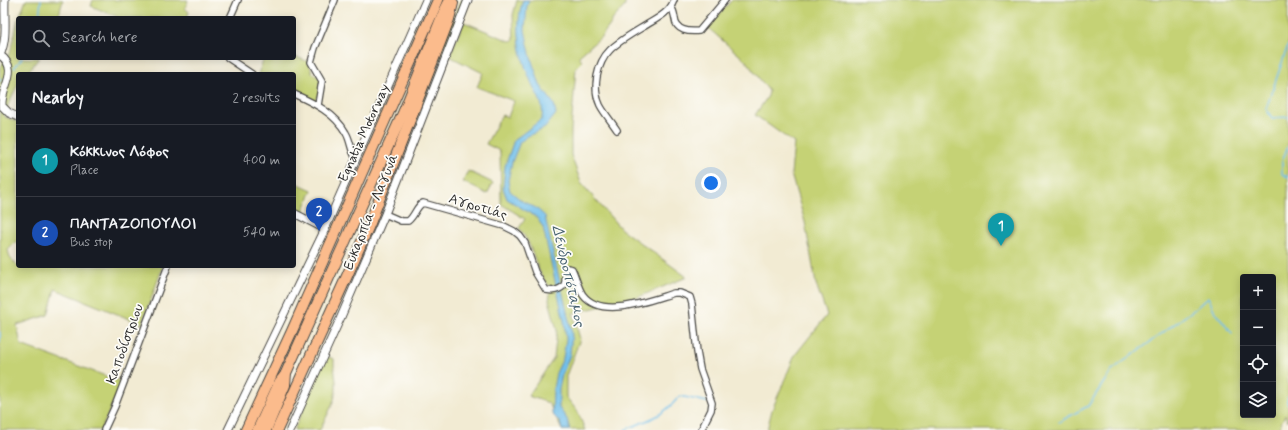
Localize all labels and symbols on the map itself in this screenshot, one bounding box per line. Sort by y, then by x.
street label: Egnatia Motorway [334,81,394,185]
street label: Ευκαρπία - Λαγυνά [340,151,403,273]
your location [701,173,721,193]
street label: Αγροτιάς [446,190,510,224]
pin: 2 [306,198,332,231]
pin: 1 [988,213,1014,246]
water label: Δενδροπόταμος [547,223,590,330]
street label: Καποδίστριου [102,301,148,387]

